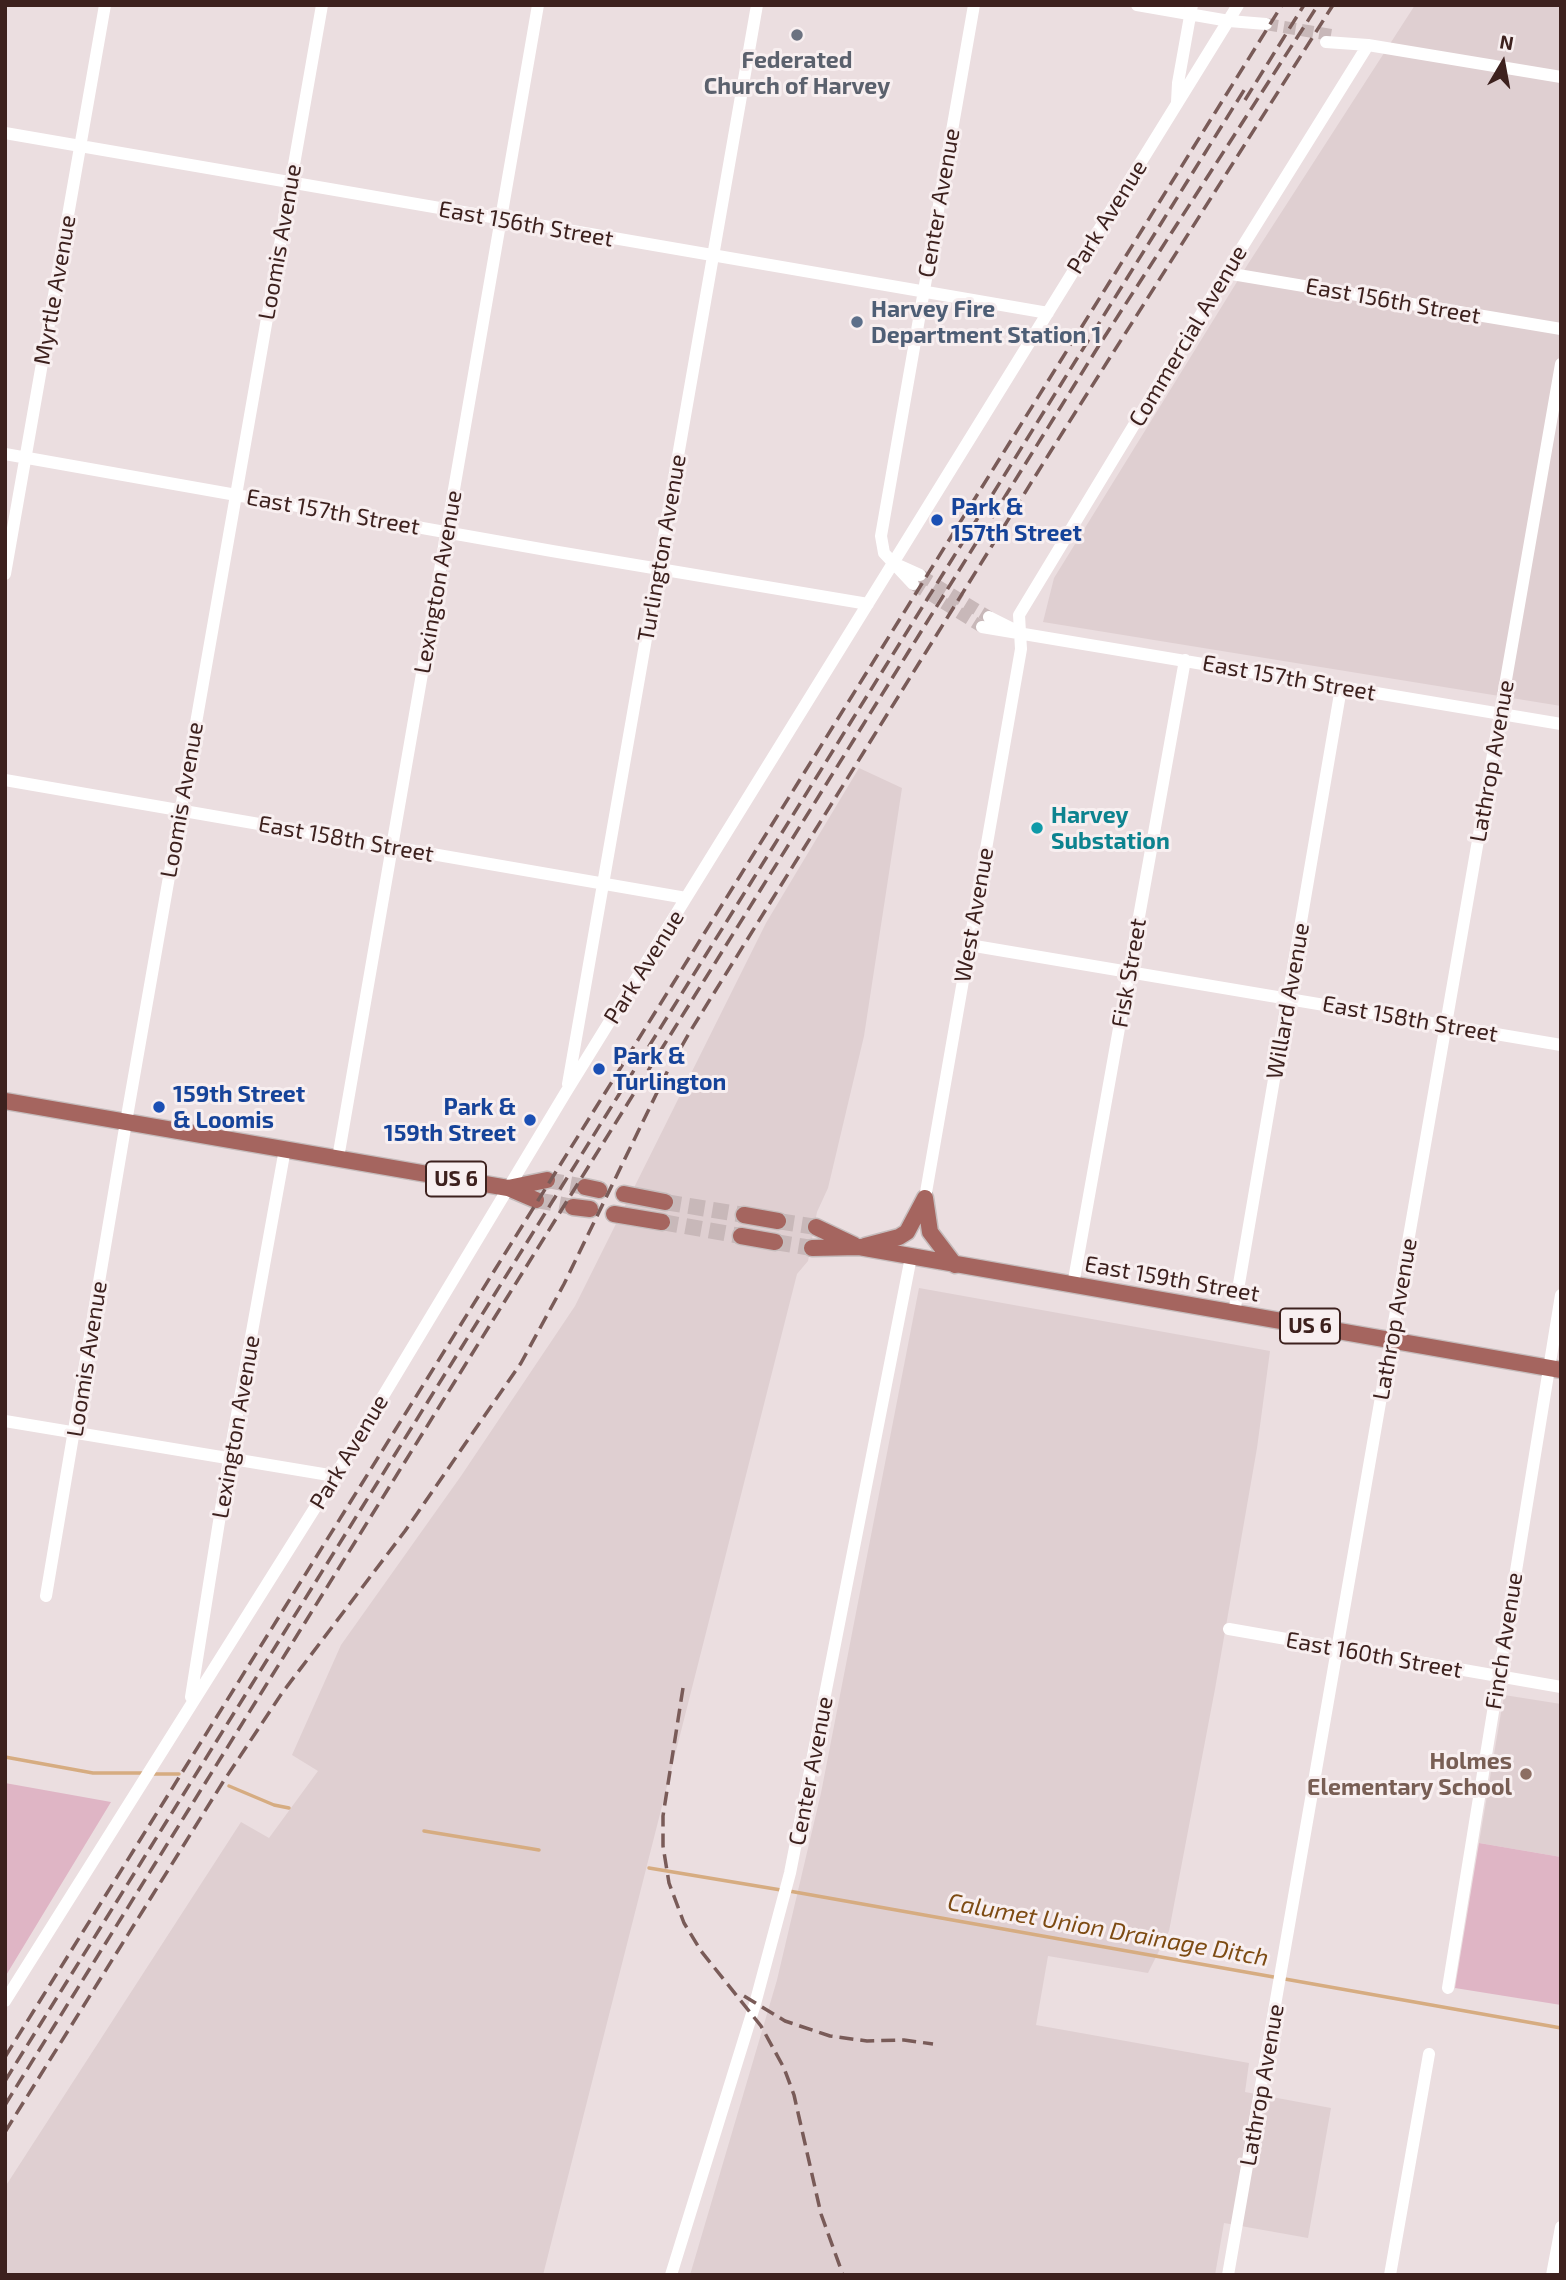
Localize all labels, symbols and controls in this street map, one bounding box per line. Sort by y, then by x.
marker: Federated Church of Harvey [789,27,805,43]
north arrow [1468,28,1538,98]
text: N [1498,29,1515,54]
place label: Federated Church of Harvey [704,46,890,100]
street label: Center Avenue [912,126,966,280]
street label: Park Avenue [1061,155,1153,279]
street label: Loomis Avenue [253,162,307,322]
street label: East 156th Street [437,195,615,253]
street label: Myrtle Avenue [28,213,82,367]
street label: Commercial Avenue [1123,240,1253,432]
street label: East 156th Street [1304,272,1482,330]
place label: Harvey Fire Department Station 1 [871,295,1101,349]
marker: Harvey Fire Department Station 1 [849,314,865,330]
street label: Turlington Avenue [632,452,692,644]
street label: East 157th Street [244,483,422,541]
street label: Lexington Avenue [408,488,468,676]
place label: Park & 157th Street [951,493,1082,547]
marker: Park & 157th Street [929,512,945,528]
street label: East 157th Street [1200,649,1378,707]
street label: Lathrop Avenue [1464,678,1520,844]
street label: Loomis Avenue [155,720,209,880]
place label: Harvey Substation [1051,801,1170,855]
street label: East 158th Street [256,810,436,868]
marker: Harvey Substation [1029,820,1045,836]
street label: West Avenue [949,845,999,985]
street label: Park Avenue [598,905,690,1029]
street label: Fisk Street [1106,916,1152,1030]
street label: Willard Avenue [1261,921,1315,1081]
street label: East 158th Street [1320,990,1500,1048]
place label: Park & Turlington [613,1042,726,1096]
marker: Park & Turlington [591,1061,607,1077]
place label: 159th Street & Loomis [173,1080,305,1134]
place label: Park & 159th Street [384,1093,516,1147]
marker: 159th Street & Loomis [151,1099,167,1115]
marker: Park & 159th Street [522,1112,538,1128]
road number: US 6 [426,1162,486,1196]
street label: Lathrop Avenue [1367,1236,1423,1402]
street label: East 159th Street [1083,1250,1261,1308]
street label: Loomis Avenue [61,1279,113,1439]
road number: US 6 [1280,1308,1340,1344]
street label: Lexington Avenue [206,1333,266,1521]
street label: Park Avenue [304,1390,394,1514]
street label: Finch Avenue [1480,1571,1528,1711]
street label: East 160th Street [1284,1626,1464,1684]
street label: Center Avenue [783,1694,839,1848]
place label: Holmes Elementary School [1307,1747,1512,1801]
marker: Holmes Elementary School [1518,1766,1534,1782]
water label: Calumet Union Drainage Ditch [945,1888,1271,1972]
street label: Lathrop Avenue [1234,2002,1290,2168]

